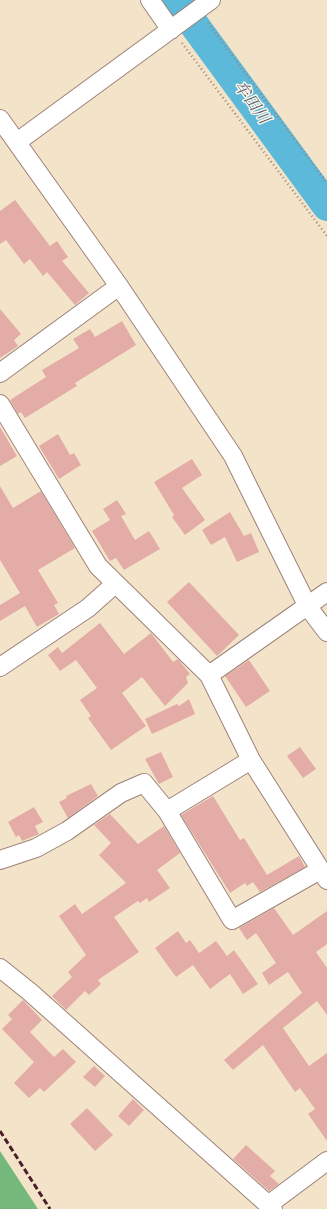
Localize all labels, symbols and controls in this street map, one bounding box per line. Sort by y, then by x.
water label: 牟田川 [229,78,273,128]

